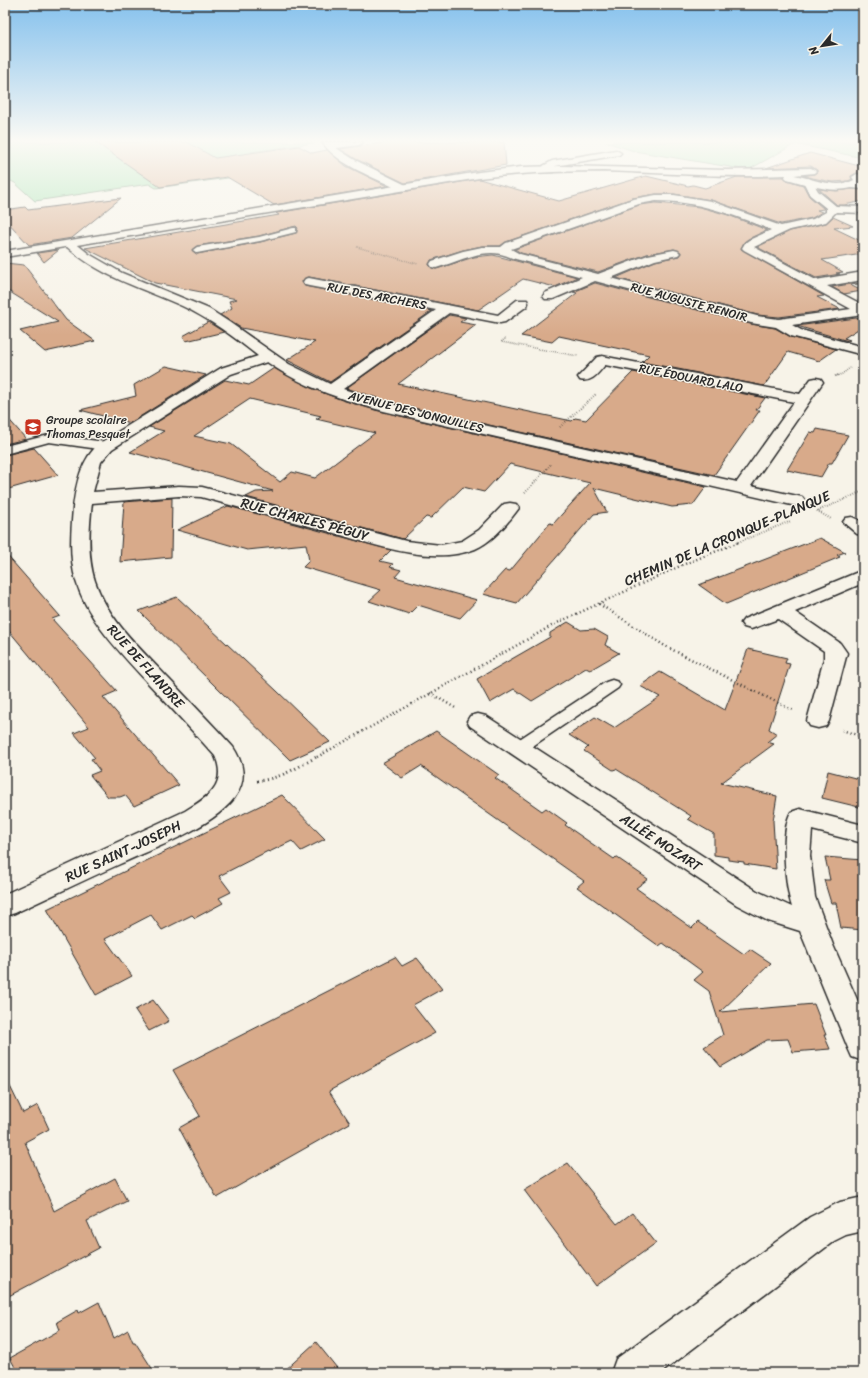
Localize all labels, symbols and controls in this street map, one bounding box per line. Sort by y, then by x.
north arrow [802,26,842,66]
text: N [803,42,824,60]
street label: RUE DES ARCHERS [325,276,429,317]
street label: RUE AUGUSTE RENOIR [628,276,751,328]
street label: RUE ÉDOUARD LALO [637,357,745,399]
street label: AVENUE DES JONQUILLES [345,384,486,440]
place label: Groupe scolaire Thomas Pesquet [46,409,131,445]
school or university icon: Groupe scolaire Thomas Pesquet [23,417,43,437]
street label: CHEMIN DE LA CRONQUE-PLANQUE [620,483,835,593]
street label: RUE CHARLES PÉGUY [238,490,372,549]
street label: RUE DE FLANDRE [101,618,191,715]
street label: ALLÉE MOZART [614,806,708,879]
street label: RUE SAINT-JOSEPH [61,813,186,889]

